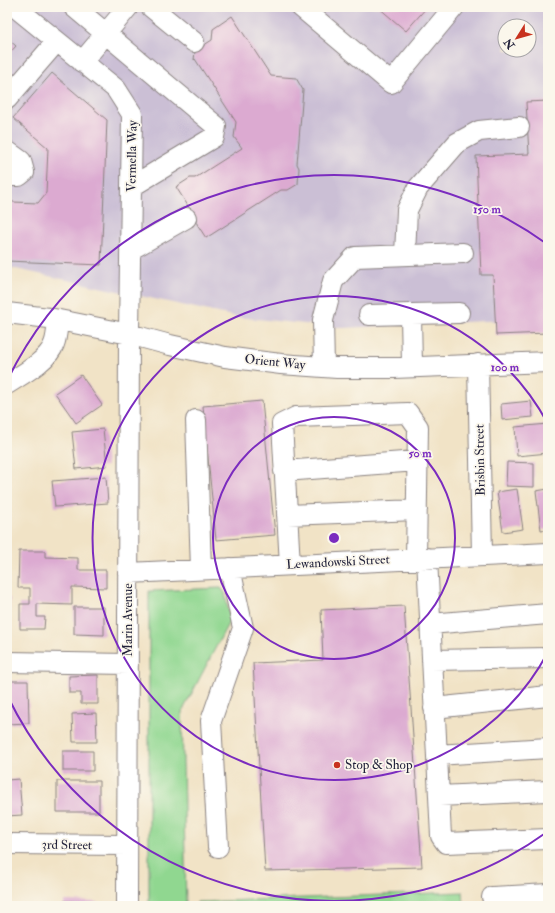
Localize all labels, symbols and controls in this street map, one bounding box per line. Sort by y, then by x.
north arrow [497,18,537,58]
text: N [501,35,518,52]
street label: Vermella Way [123,120,142,192]
text: 150 m [473,202,501,217]
street label: Orient Way [244,351,306,374]
text: 100 m [491,360,520,375]
street label: Brisbin Street [471,424,489,496]
text: 50 m [408,446,432,461]
centre of rings [327,531,341,545]
street label: Lewandowski Street [286,551,390,573]
street label: Marin Avenue [120,583,136,657]
place label: Stop & Shop [345,757,413,774]
marker: Stop & Shop [332,760,342,770]
street label: 3rd Street [42,837,92,853]

